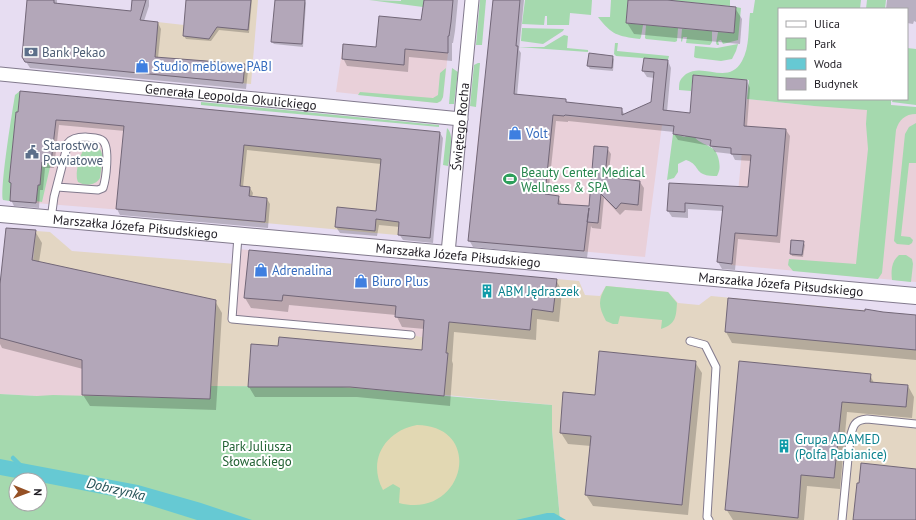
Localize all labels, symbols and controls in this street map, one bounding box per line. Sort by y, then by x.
legend [778,8,908,100]
text: Ulica [814,16,840,31]
text: Park [814,36,836,51]
bank icon: Bank Pekao [23,44,39,60]
place label: Bank Pekao [42,44,106,61]
text: Woda [814,56,842,71]
shop icon: Studio meblowe PABI [134,58,150,74]
place label: Studio meblowe PABI [153,58,272,75]
text: Budynek [814,76,858,91]
street label: Generała Leopolda Okulickiego [144,80,318,113]
street label: Świętego Rocha [447,82,473,171]
shop icon: Volt [507,125,523,141]
place label: Volt [525,125,548,142]
place label: Starostwo Powiatowe [43,137,103,169]
public building icon: Starostwo Powiatowe [24,144,40,160]
place label: Beauty Center Medical Wellness & SPA [521,164,645,196]
sports icon: Beauty Center Medical Wellness & SPA [502,171,518,187]
street label: Marszałka Józefa Piłsudskiego [52,210,219,242]
street label: Marszałka Józefa Piłsudskiego [375,239,541,271]
shop icon: Adrenalina [253,262,269,278]
place label: Adrenalina [272,262,332,279]
street label: Marszałka Józefa Piłsudskiego [698,268,864,300]
shop icon: Biuro Plus [353,273,369,289]
place label: Biuro Plus [372,273,429,290]
building icon: ABM Jędraszek [479,283,495,299]
place label: ABM Jędraszek [498,283,580,300]
place label: Grupa ADAMED (Polfa Pabianice) [795,431,887,463]
park label: Park Juliusza Słowackiego [222,438,292,470]
building icon: Grupa ADAMED (Polfa Pabianice) [776,438,792,454]
north arrow [8,472,48,512]
water label: Dobrzynka [85,474,147,505]
text: N [31,488,45,496]

